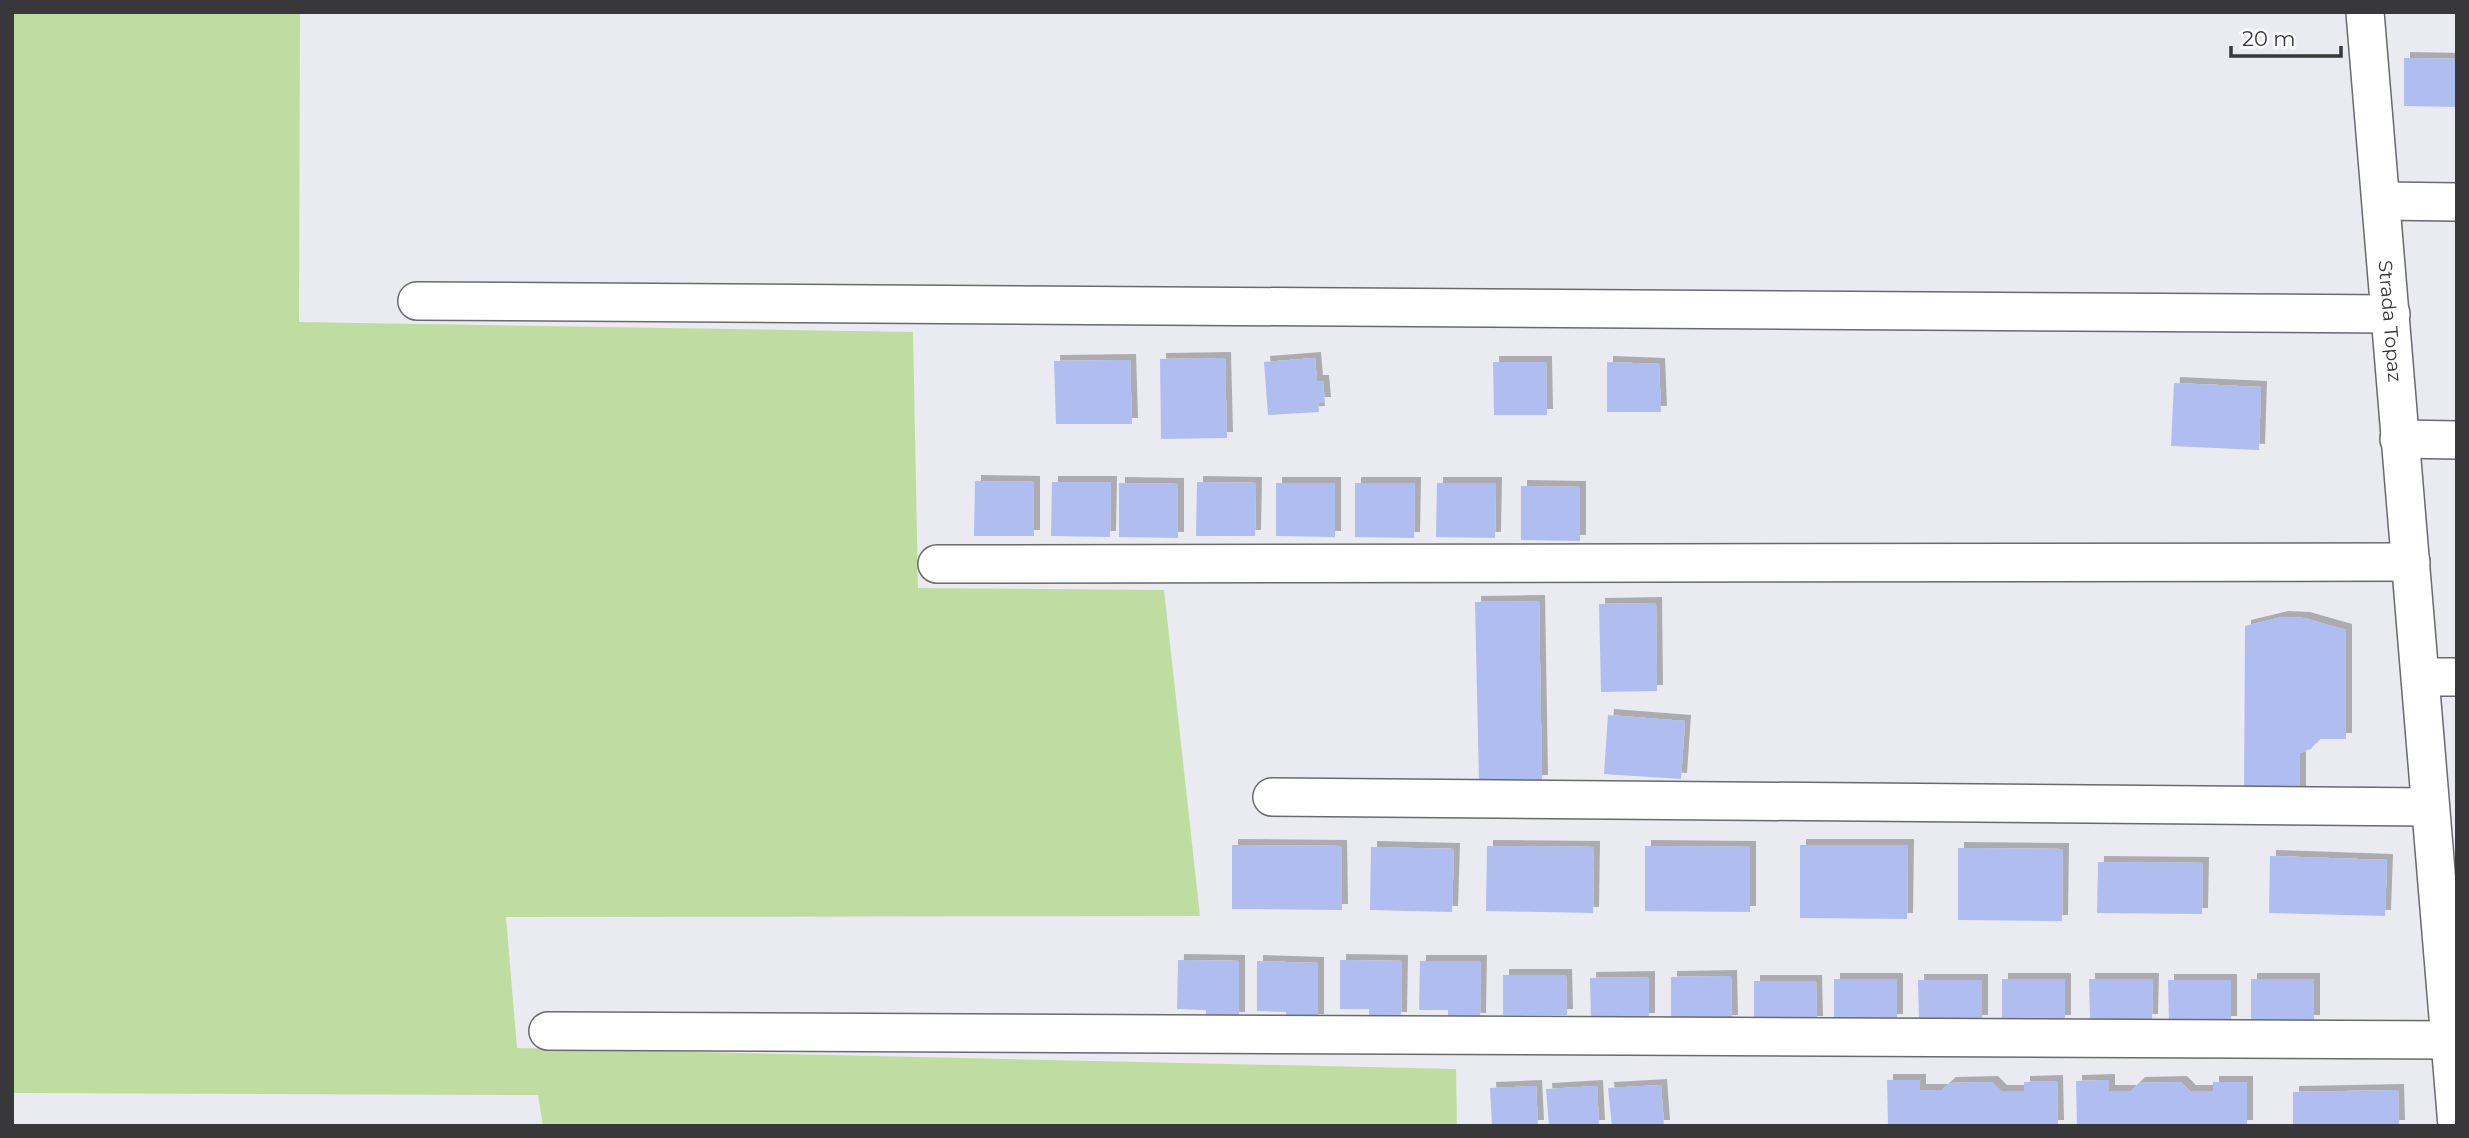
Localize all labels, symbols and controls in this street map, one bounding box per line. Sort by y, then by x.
scale bar [2231,14,2341,58]
text: 20 m [2242,26,2296,51]
street label: Strada Topaz [2374,259,2407,383]

